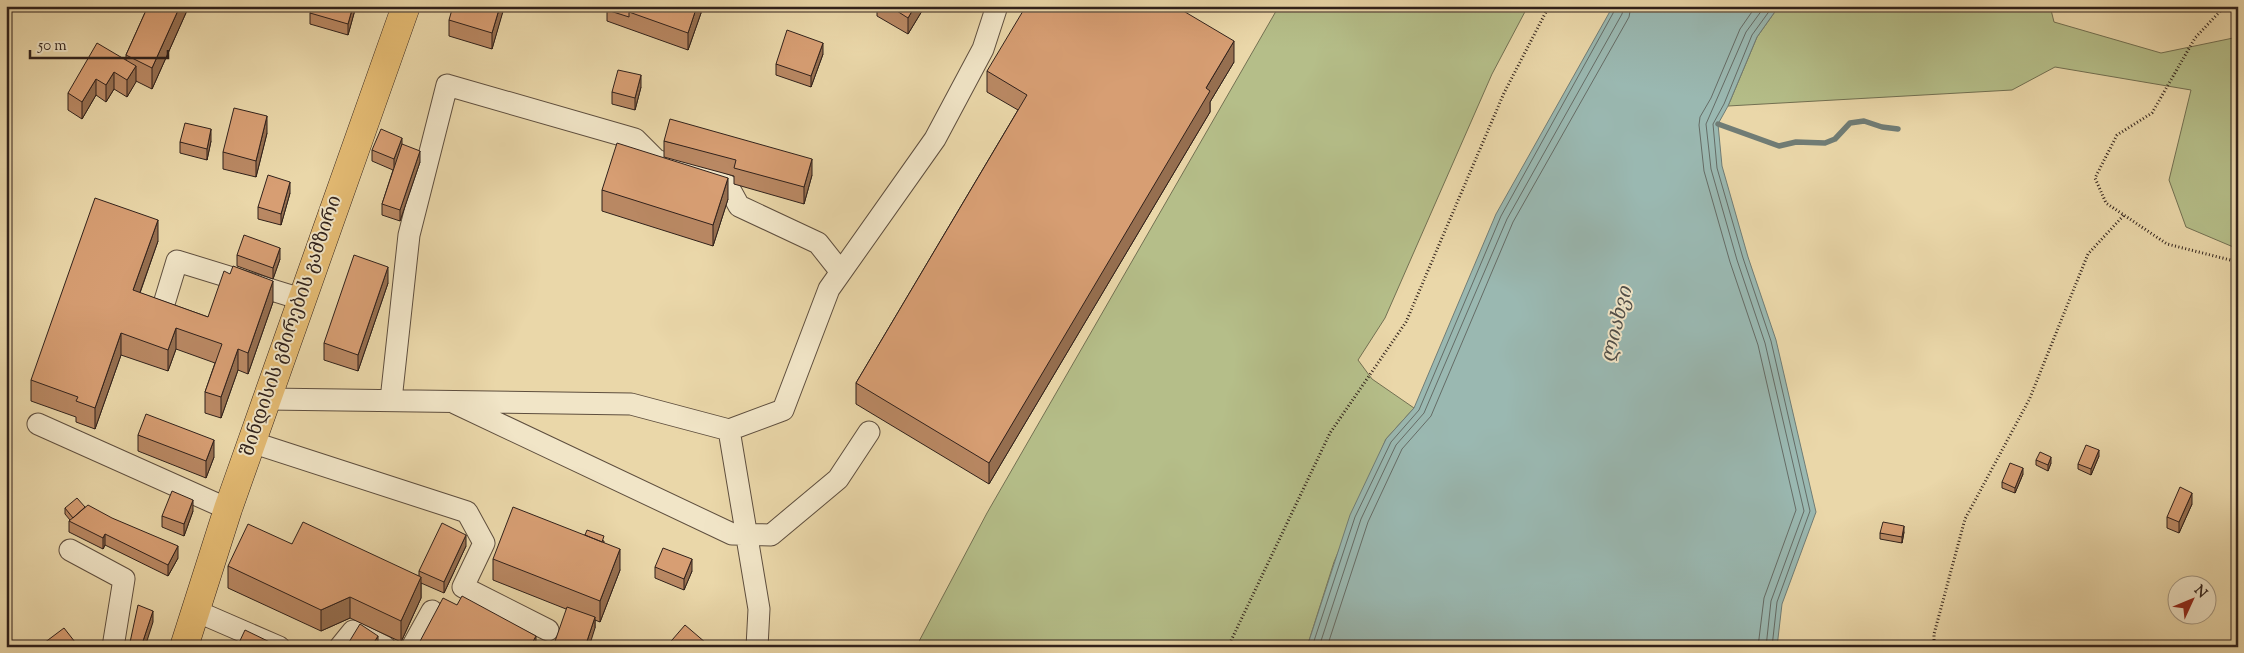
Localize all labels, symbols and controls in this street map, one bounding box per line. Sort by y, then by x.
scale bar [30,28,168,60]
text: 50 m [37,36,67,57]
street label: შინდისის გმირების გამზირი [235,192,349,460]
water label: ლიახვი [1595,282,1642,366]
north arrow [2166,576,2216,626]
text: N [2189,581,2211,603]

